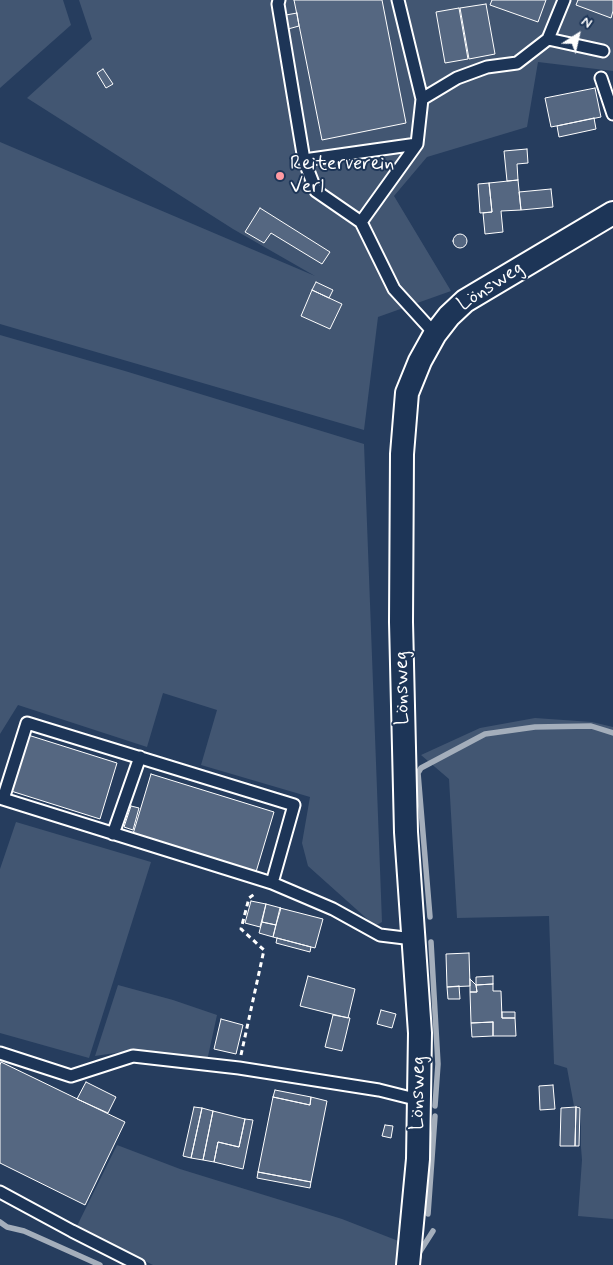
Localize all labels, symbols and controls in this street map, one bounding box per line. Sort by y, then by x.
north arrow [553,10,603,60]
text: N [578,13,596,33]
place label: Reiterverein Verl [290,153,394,200]
marker: Reiterverein Verl [274,170,286,182]
street label: Lönsweg [453,257,529,317]
street label: Lönsweg [390,651,416,725]
street label: Lönsweg [406,1056,432,1130]

